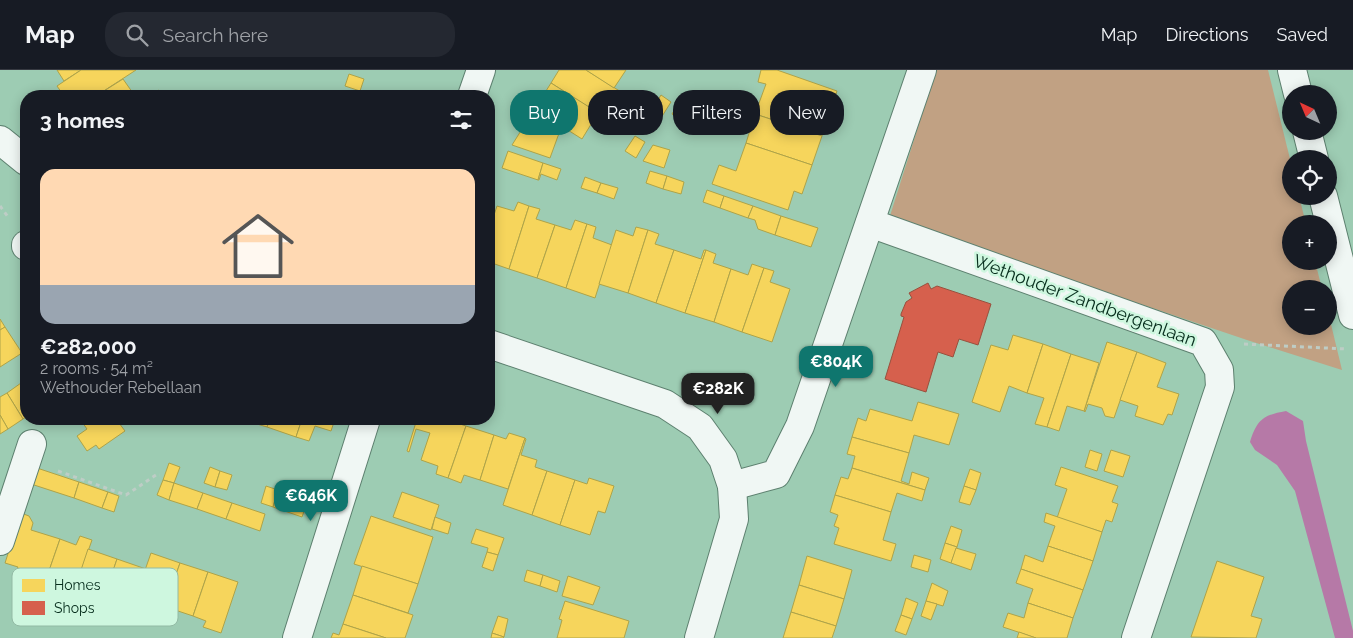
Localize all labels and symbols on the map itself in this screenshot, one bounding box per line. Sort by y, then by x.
north arrow [1282,85,1338,140]
street label: Wethouder Zandbergenlaan [971,250,1199,350]
pin: €804K [801,346,871,388]
pin: €282K [683,372,753,415]
pin: €646K [276,480,346,522]
legend [12,568,178,626]
text: Homes [54,577,101,593]
text: Shops [54,600,95,616]

